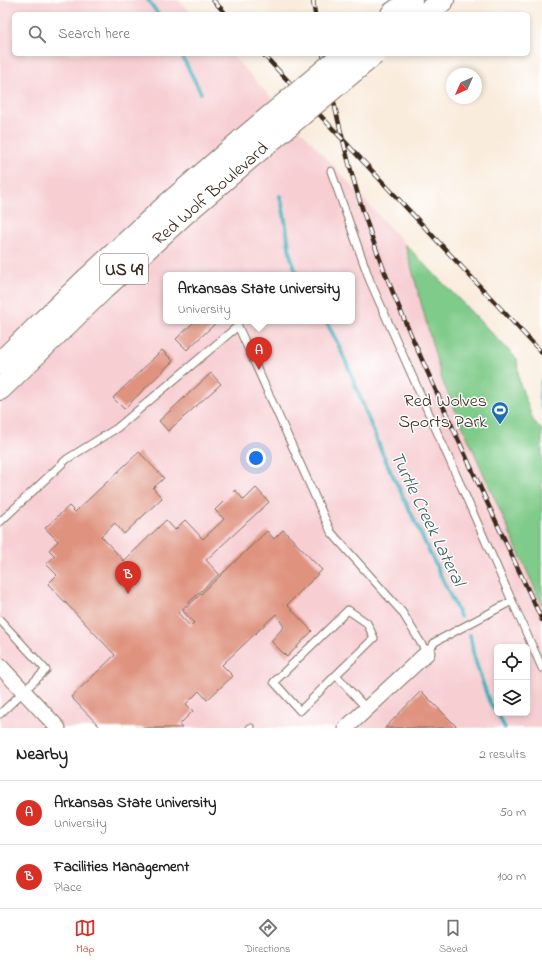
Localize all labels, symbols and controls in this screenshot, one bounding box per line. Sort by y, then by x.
search box [12,12,530,56]
icon: search [26,23,48,45]
text: Search here [58,23,130,45]
north arrow [446,68,482,104]
street label: Red Wolf Boulevard [148,137,275,252]
road number: US 49 [100,254,148,284]
popup [163,272,355,324]
text: Arkansas State University [178,278,340,300]
text: University [178,300,231,319]
pin: A [246,337,272,370]
place label: Red Wolves Sports Park [398,389,487,436]
sports icon: Red Wolves Sports Park [490,400,510,425]
water label: Turtle Creek Lateral [382,447,472,594]
your location [246,448,266,468]
pin: B [115,561,141,594]
map controls [494,644,530,716]
button: locate [494,644,530,680]
button: layers [494,680,530,716]
text: Nearby [16,742,68,767]
text: 2 results [479,745,526,764]
text: Arkansas State University [54,792,216,814]
text: A [25,803,33,822]
text: 50 m [500,803,526,822]
text: University [54,814,107,833]
text: Facilities Management [54,856,189,878]
text: B [25,867,33,886]
text: 100 m [497,867,526,886]
text: Place [54,878,82,897]
tab: Map [74,917,96,957]
tab: Directions [245,917,291,957]
tab: Saved [439,917,468,957]

